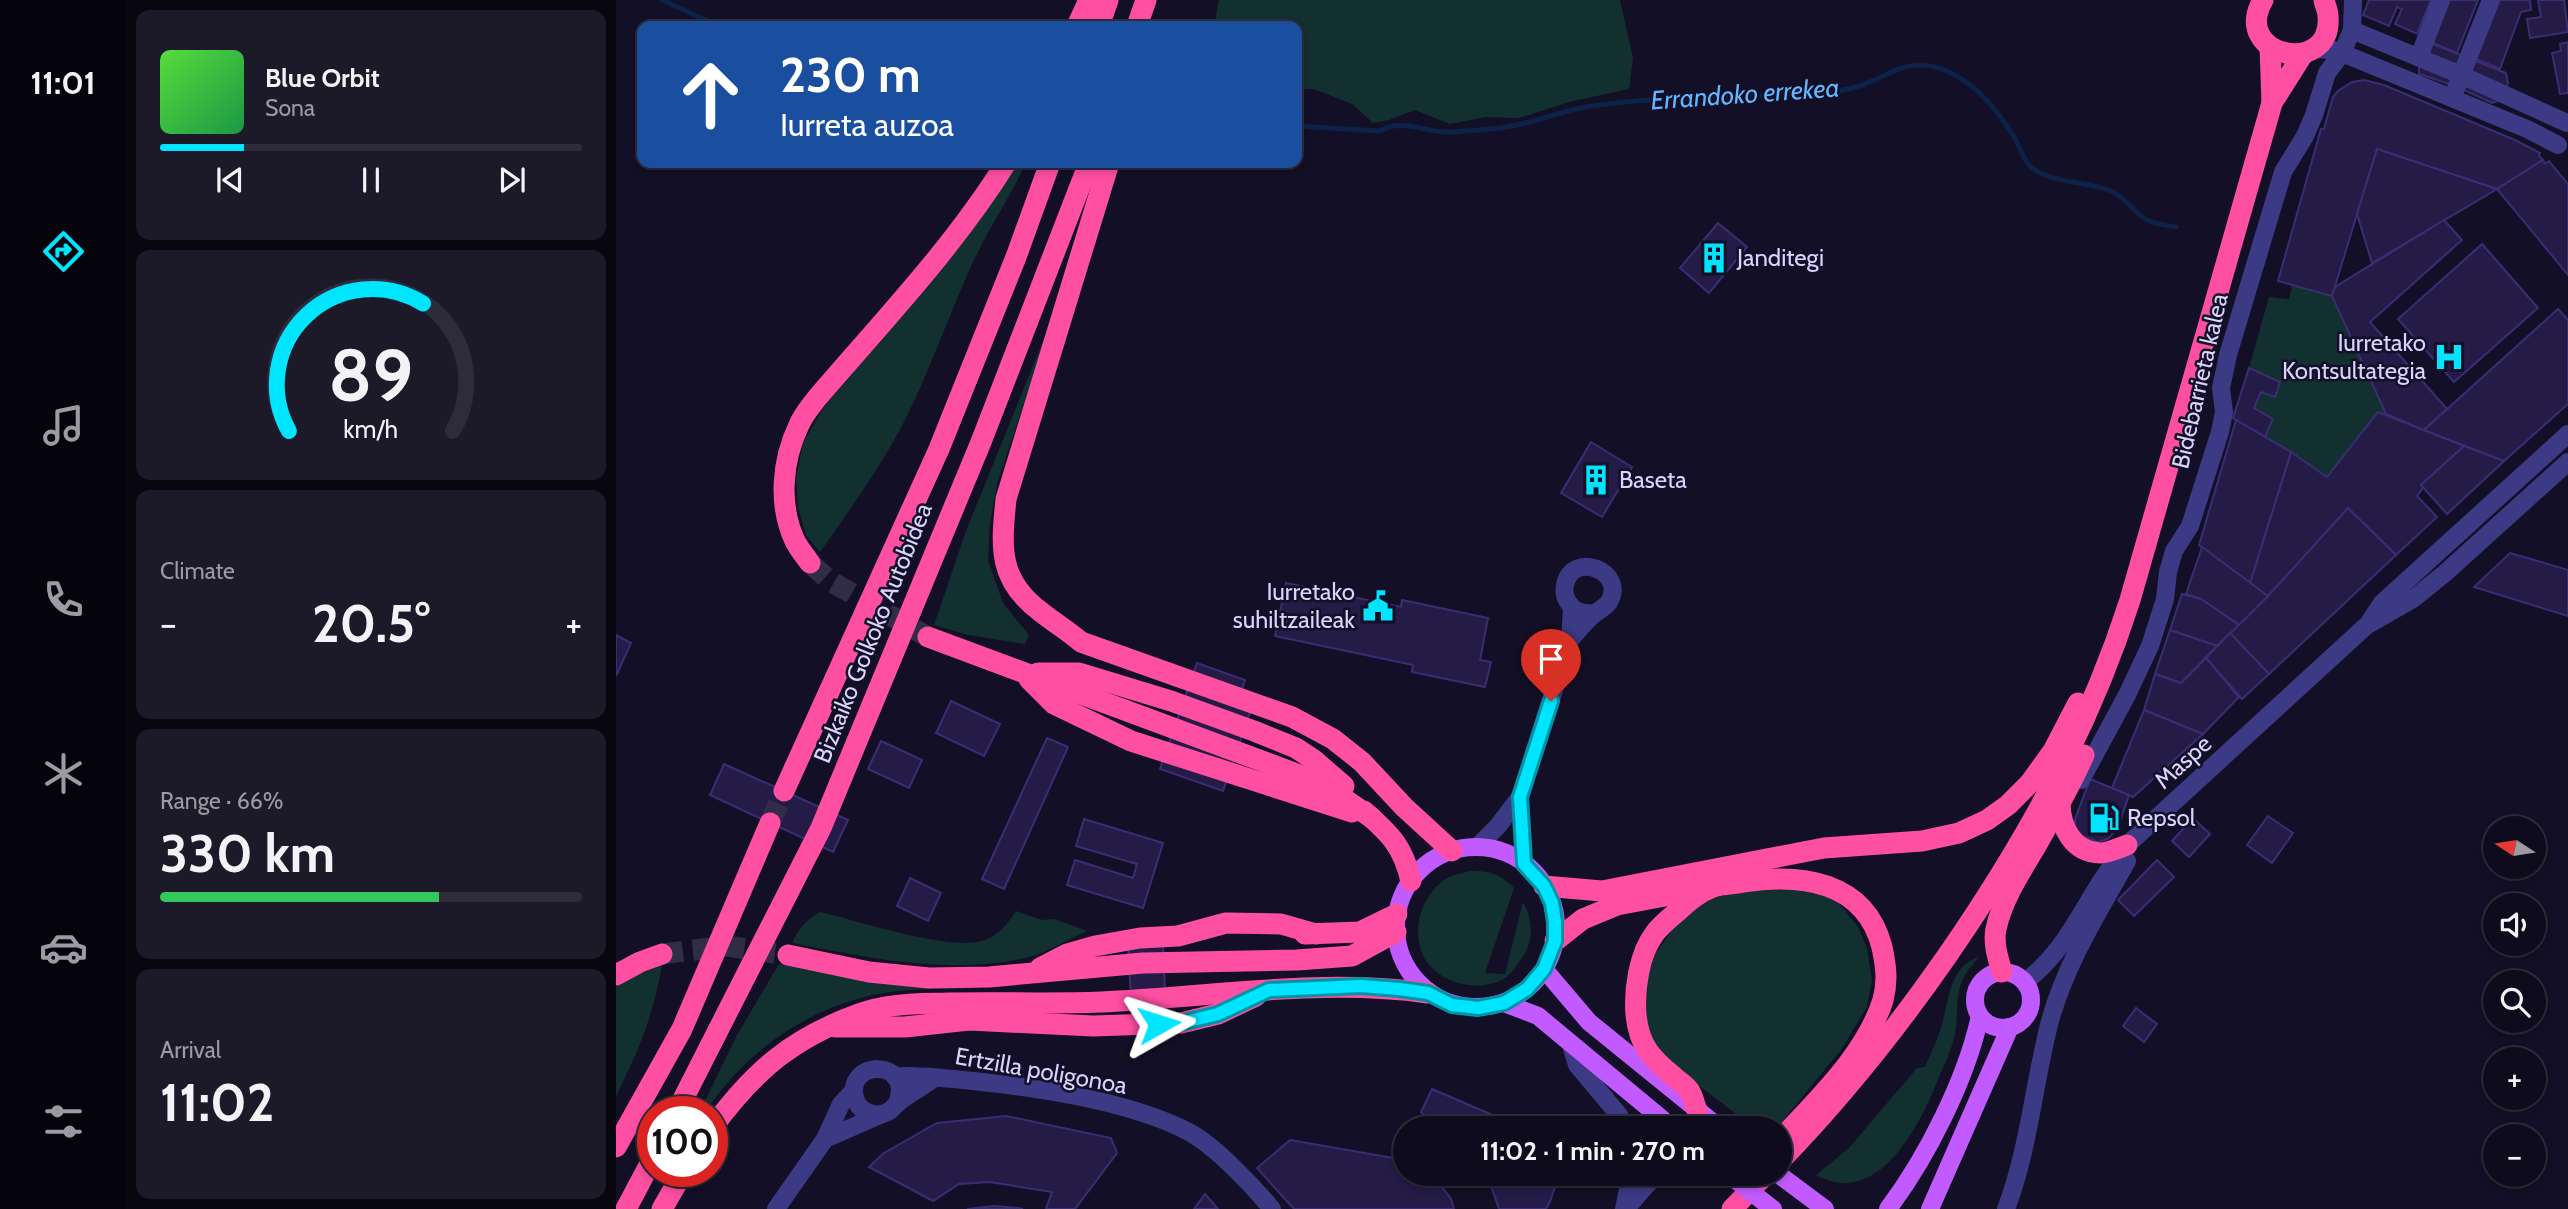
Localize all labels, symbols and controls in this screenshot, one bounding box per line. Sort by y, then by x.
text: 230 m [780,45,921,104]
icon: ahead [665,49,756,140]
text: Blue Orbit [265,62,380,94]
text: 11:01 [30,63,96,102]
water label: Errandoko errekea [1650,71,1840,117]
text: Sona [265,94,315,122]
text: Iurreta auzoa [780,105,954,144]
icon: previous [211,161,249,199]
icon: pause [352,161,390,199]
icon: next [493,161,531,199]
icon: directions [39,227,88,276]
building icon: Janditegi [1697,241,1731,275]
place label: Janditegi [1736,243,1824,272]
street label: Bidebarrieta kalea [2165,290,2234,471]
place label: Iurretako Kontsultategia [2282,328,2426,385]
text: 89 [329,331,413,419]
hospital icon: Iurretako Kontsultategia [2432,340,2466,374]
icon: music [39,401,88,450]
text: km/h [344,413,398,443]
building icon: Baseta [1579,463,1613,497]
place label: Baseta [1619,465,1687,494]
street label: Bizkaiko Golkoko Autobidea [807,498,938,767]
text: Climate [160,557,235,585]
icon: phone [39,575,88,624]
place label: Iurretako suhiltzaileak [1233,577,1355,634]
public building icon: Iurretako suhiltzaileak [1361,589,1395,623]
text: 20.5° [312,592,430,655]
text: − [160,600,177,647]
text: + [565,600,582,647]
pin [1521,629,1581,701]
icon: arrive [1532,640,1570,678]
street label: Maspe [2148,729,2217,795]
icon: climate [39,749,88,798]
text: Range · 66% [160,787,284,815]
fuel station icon: Repsol [2087,801,2121,835]
place label: Repsol [2127,803,2196,832]
north arrow [2483,816,2546,878]
map controls [2483,816,2546,1187]
text: 330 km [160,822,335,885]
button: sound [2483,893,2546,956]
icon: car [39,923,88,972]
button: search [2483,970,2546,1033]
position arrow [1122,987,1196,1061]
text: Arrival [160,1036,221,1064]
street label: Ertzilla poligonoa [953,1041,1130,1100]
button: + [2483,1047,2546,1110]
text: 11:02 [160,1071,274,1134]
speed limit sign: 100 [637,1096,728,1187]
icon: filters [39,1097,88,1146]
button: − [2483,1124,2546,1187]
text: 11:02 · 1 min · 270 m [1480,1135,1705,1167]

